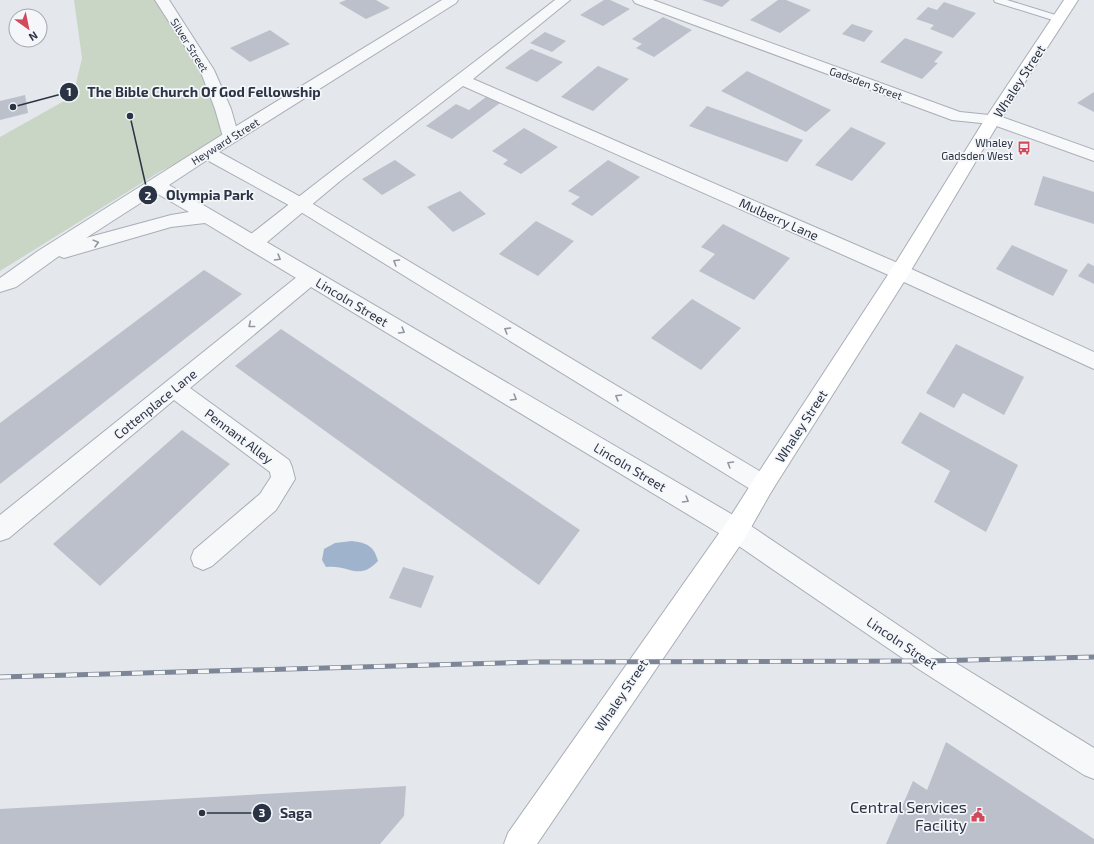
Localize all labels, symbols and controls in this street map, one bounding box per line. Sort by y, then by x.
north arrow [8,8,48,48]
street label: Silver Street [168,16,212,74]
text: N [27,29,41,44]
street label: Whaley Street [990,42,1048,120]
street label: Gadsden Street [828,64,904,102]
callout: The Bible Church Of God Fellowship [59,79,329,105]
text: The Bible Church Of God Fellowship [87,83,321,100]
text: 1 [66,84,72,98]
street label: Heyward Street [189,115,261,167]
place label: Whaley Gadsden West [941,136,1013,162]
bus stop icon: Whaley Gadsden West [1016,140,1032,156]
callout: Olympia Park [138,182,261,208]
text: Olympia Park [166,186,254,203]
text: 2 [145,188,152,202]
street label: Mulberry Lane [737,194,821,244]
one-way arrow [92,239,99,248]
one-way arrow [274,253,281,261]
one-way arrow [393,260,400,267]
street label: Lincoln Street [313,274,391,330]
one-way arrow [248,321,255,328]
one-way arrow [398,327,405,334]
one-way arrow [504,327,511,334]
street label: Cottenplace Lane [110,366,200,442]
street label: Whaley Street [772,387,830,465]
one-way arrow [510,393,517,400]
one-way arrow [615,394,622,402]
street label: Pennant Alley [202,405,276,467]
street label: Lincoln Street [591,439,669,495]
one-way arrow [727,462,734,469]
one-way arrow [682,495,689,502]
street label: Lincoln Street [864,614,940,672]
street label: Whaley Street [591,656,651,734]
place label: Central Services Facility [850,797,968,834]
callout: Saga [252,800,320,826]
text: Saga [280,804,312,821]
text: 3 [259,805,266,819]
public building icon: Central Services Facility [970,807,986,823]

